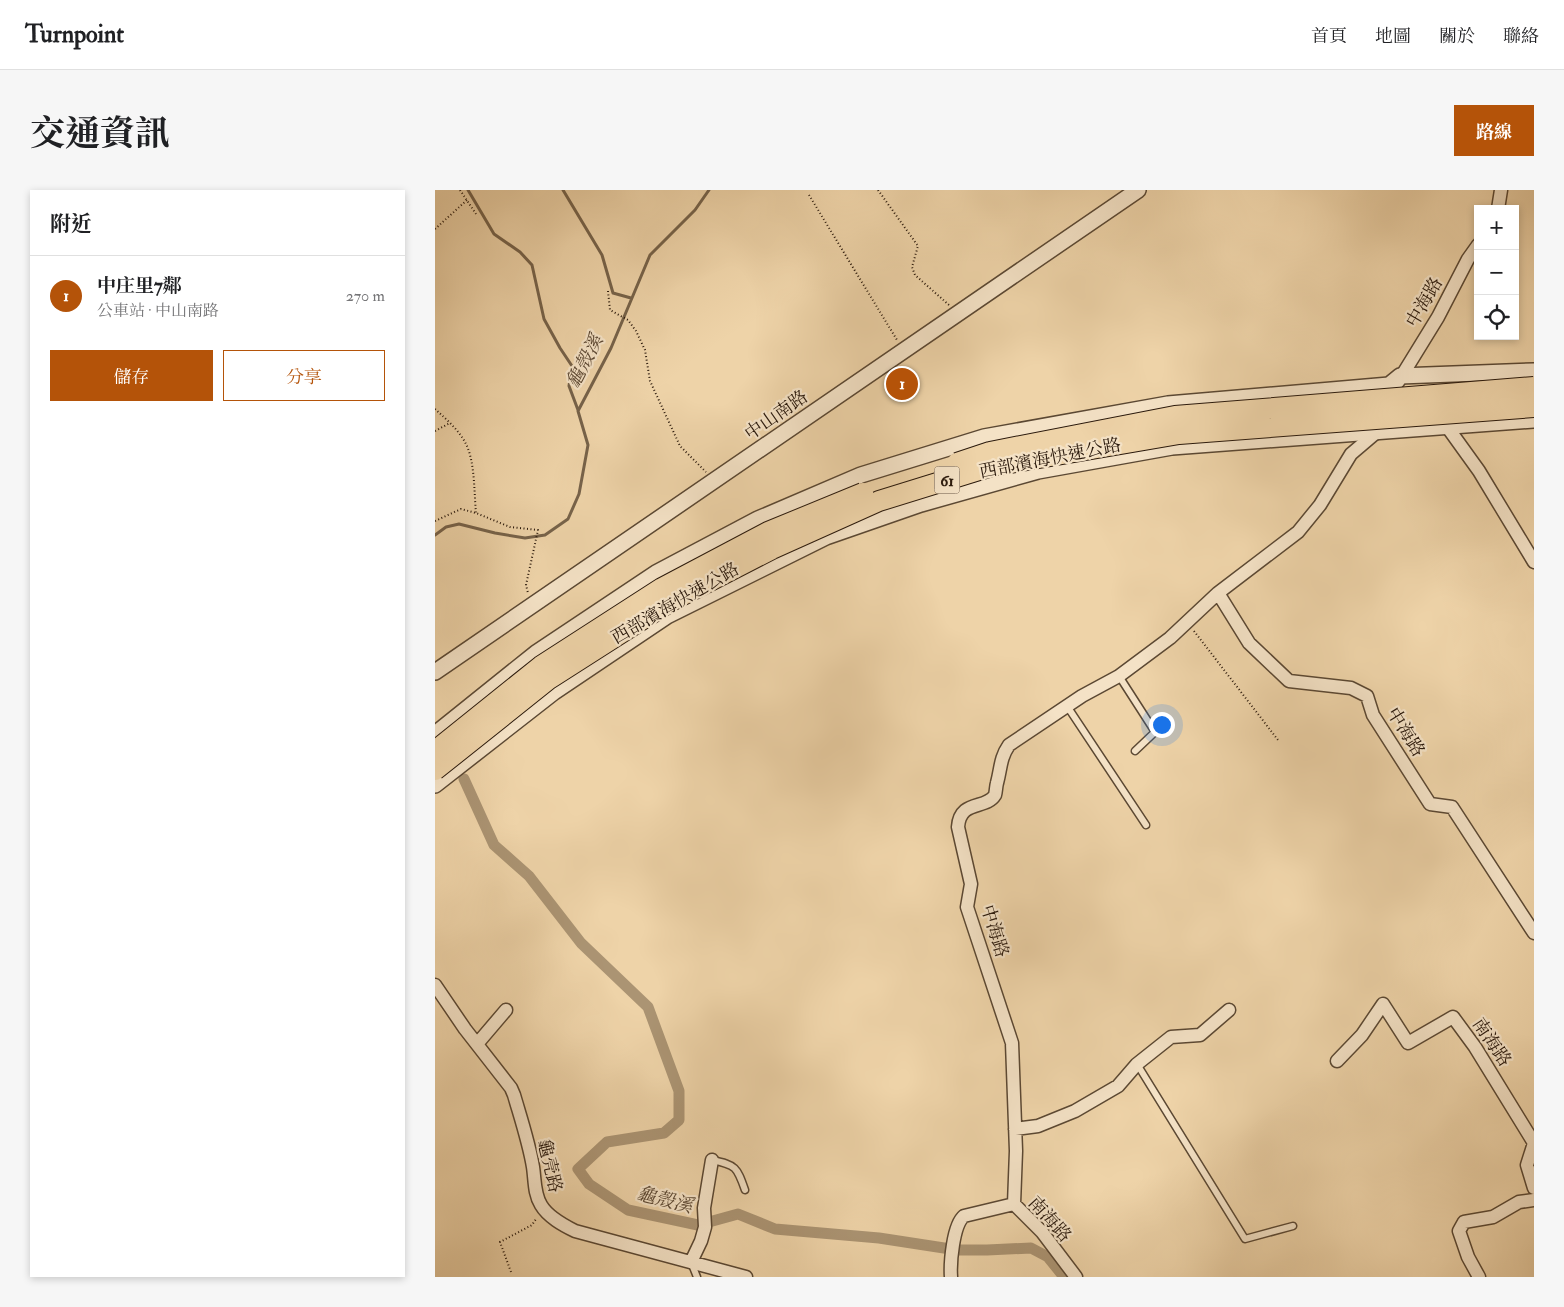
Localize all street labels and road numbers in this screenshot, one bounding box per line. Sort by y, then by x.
street label: 中海路 [1401,273,1448,331]
street label: 中山南路 [740,385,812,445]
street label: 西部濱海快速公路 [977,433,1123,484]
road number: 61 [935,466,959,494]
street label: 西部濱海快速公路 [607,557,743,649]
street label: 中海路 [1382,703,1430,761]
street label: 中海路 [976,902,1013,960]
street label: 南海路 [1467,1013,1516,1071]
street label: 龜壳路 [532,1137,567,1195]
street label: 南海路 [1023,1192,1076,1247]

